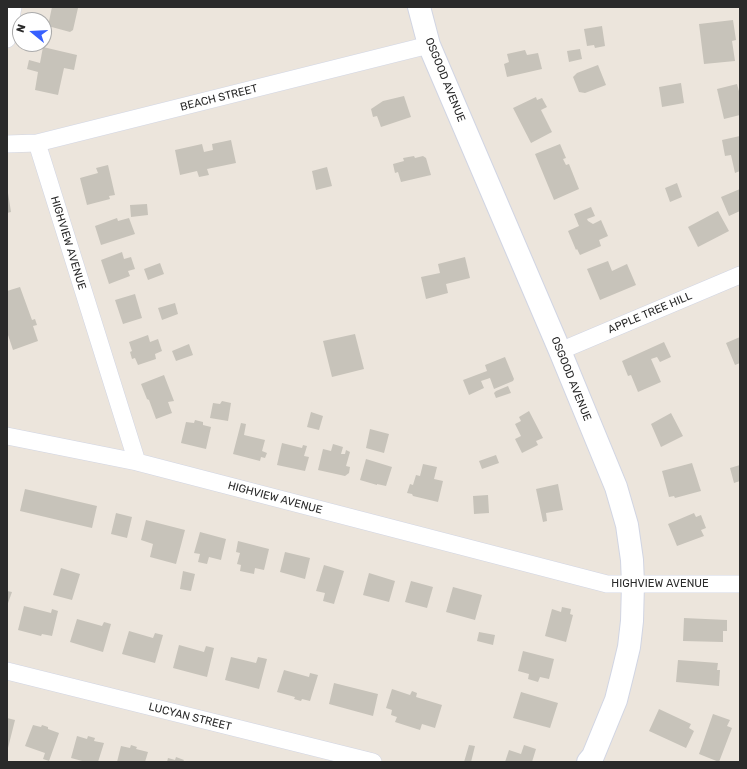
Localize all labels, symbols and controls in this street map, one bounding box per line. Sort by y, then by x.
north arrow [12,12,52,52]
text: N [14,23,28,34]
street label: OSGOOD AVENUE [422,36,468,124]
street label: BEACH STREET [179,82,259,114]
street label: HIGHVIEW AVENUE [47,195,89,291]
street label: APPLE TREE HILL [606,289,694,337]
street label: OSGOOD AVENUE [548,335,594,423]
street label: HIGHVIEW AVENUE [226,479,324,517]
street label: HIGHVIEW AVENUE [611,577,709,591]
street label: LUCYAN STREET [147,700,233,734]

